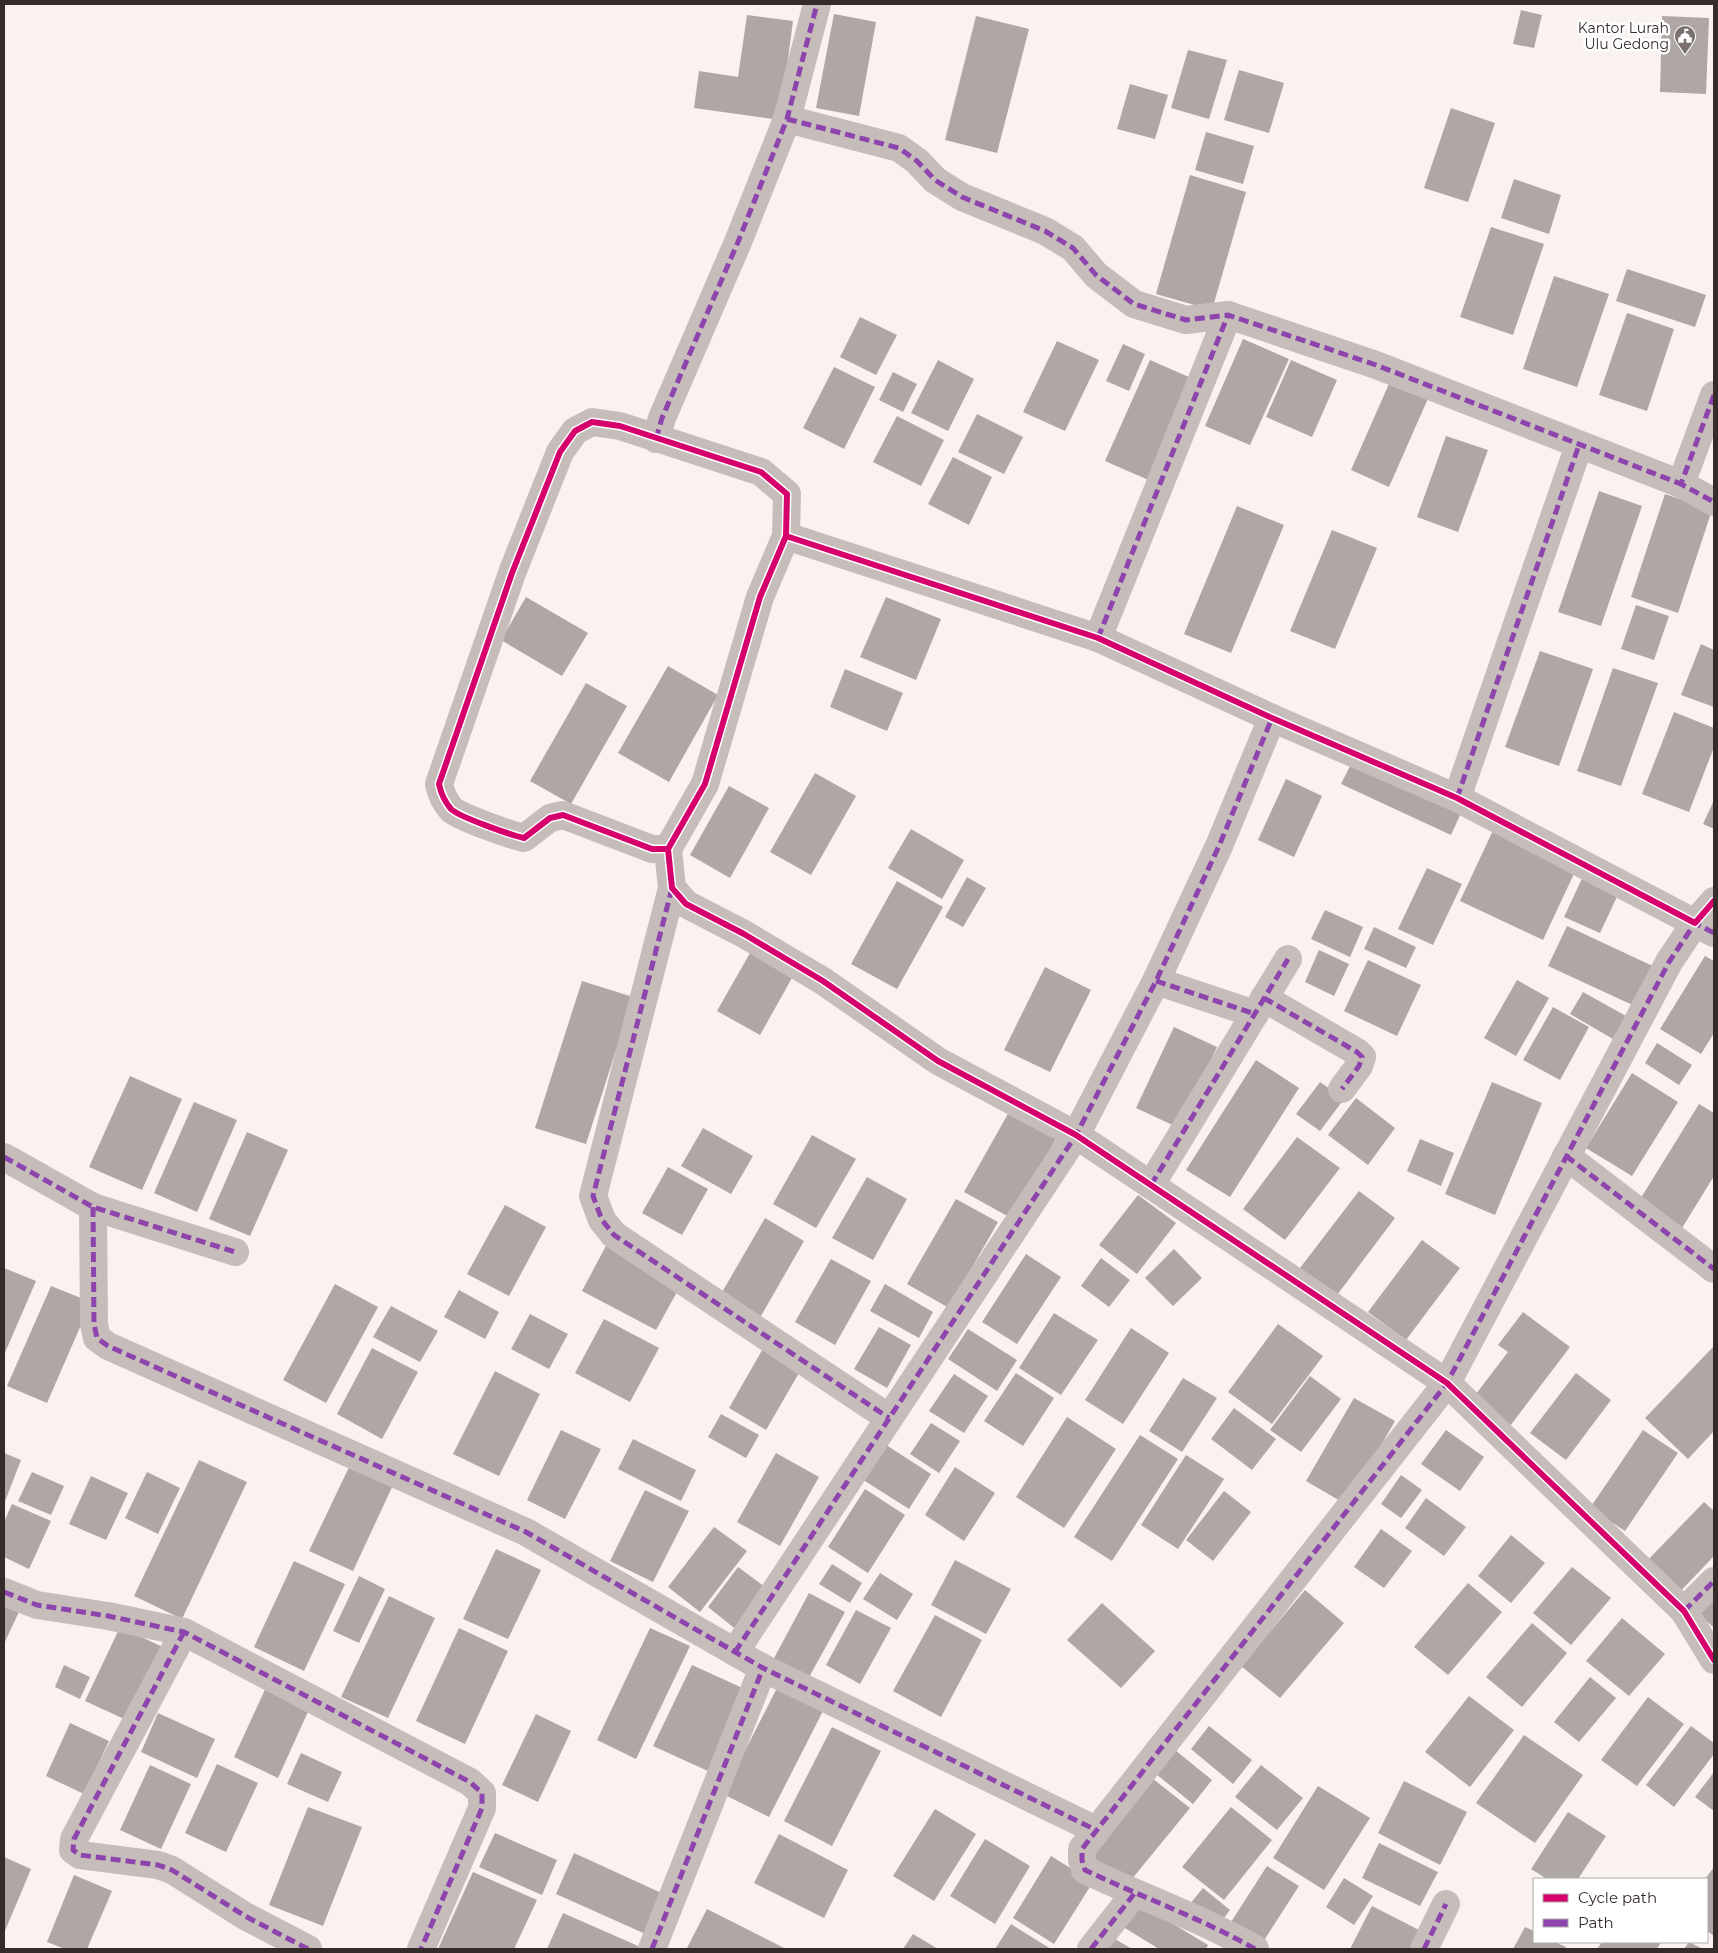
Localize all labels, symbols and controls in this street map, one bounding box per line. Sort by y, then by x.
place label: Kantor Lurah Ulu Gedong [1578,19,1669,53]
public building icon: Kantor Lurah Ulu Gedong [1673,24,1697,55]
legend [1533,1878,1708,1943]
text: Cycle path [1578,1888,1657,1907]
text: Path [1578,1913,1614,1932]

